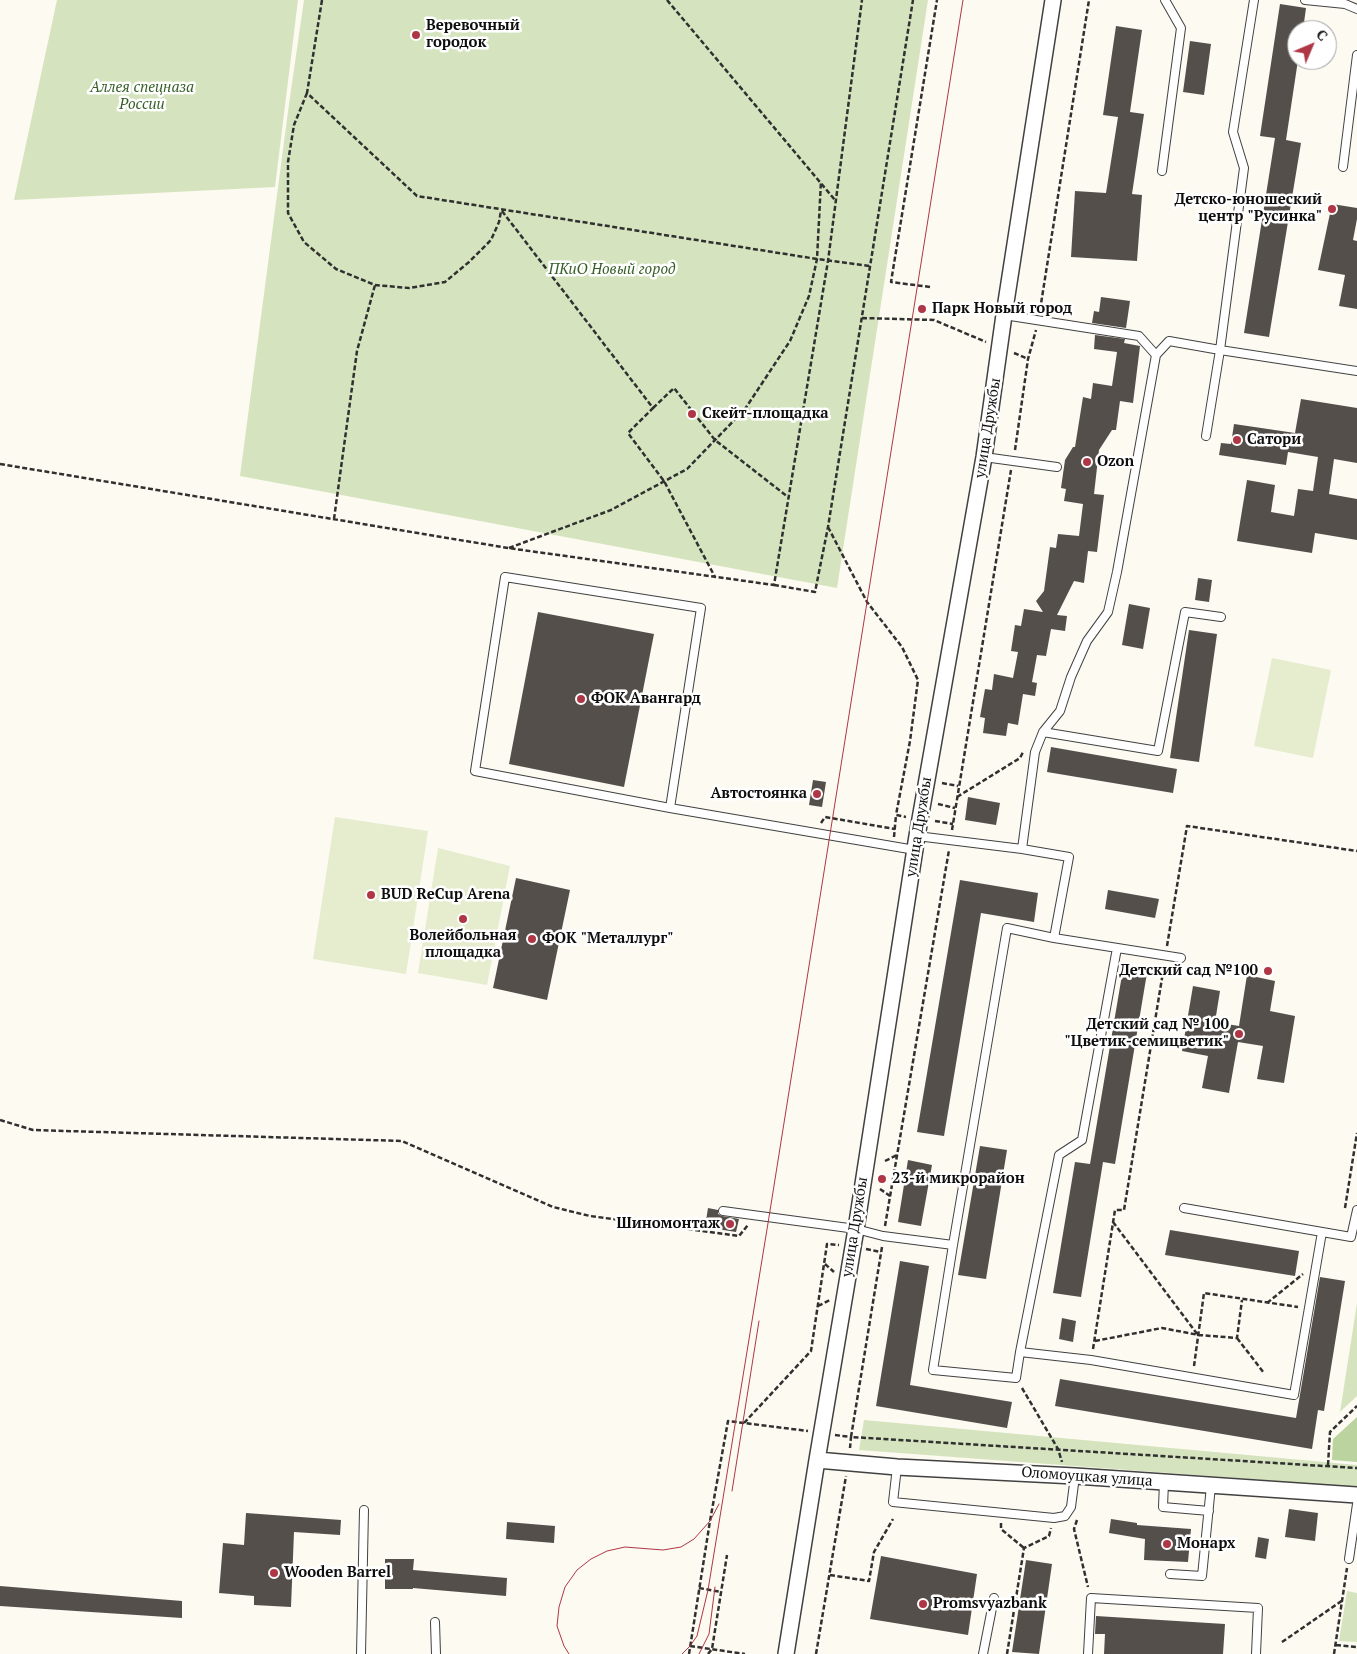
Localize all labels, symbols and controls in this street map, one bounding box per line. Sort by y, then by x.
place label: Веревочный городок [426,17,520,52]
north arrow [1287,20,1337,70]
text: С [1312,25,1332,45]
marker: Веревочный городок [410,29,422,41]
park label: Аллея спецназа России [90,79,194,114]
place label: Детско-юношеский центр "Русинка" [1175,191,1322,226]
marker: Детско-юношеский центр "Русинка" [1326,203,1338,215]
park label: ПКиО Новый город [549,261,675,279]
place label: Парк Новый город [932,300,1072,318]
marker: Парк Новый город [916,303,928,315]
street label: улица Дружбы [971,377,1005,479]
place label: Скейт-площадка [702,405,829,423]
marker: Скейт-площадка [686,408,698,420]
place label: Сатори [1247,431,1301,449]
marker: Сатори [1231,434,1243,446]
place label: Ozon [1097,453,1134,471]
marker: Ozon [1081,456,1093,468]
place label: ФОК Авангард [591,690,701,708]
marker: ФОК Авангард [575,693,587,705]
street label: улица Дружбы [902,776,936,878]
place label: Автостоянка [710,785,807,803]
marker: Автостоянка [811,788,823,800]
place label: BUD ReCup Arena [381,886,510,904]
marker: BUD ReCup Arena [365,889,377,901]
marker: Волейбольная площадка [457,913,469,925]
place label: Волейбольная площадка [410,927,516,962]
place label: ФОК "Металлург" [542,930,673,948]
marker: ФОК "Металлург" [526,933,538,945]
place label: Детский сад №100 [1119,962,1258,980]
marker: Детский сад №100 [1262,965,1274,977]
place label: Детский сад № 100 "Цветик-семицветик" [1065,1016,1229,1051]
marker: Детский сад № 100 "Цветик-семицветик" [1233,1028,1245,1040]
place label: 23-й микрорайон [892,1170,1025,1188]
marker: 23-й микрорайон [876,1173,888,1185]
street label: улица Дружбы [838,1176,872,1278]
place label: Шиномонтаж [617,1215,720,1233]
marker: Шиномонтаж [724,1218,736,1230]
street label: Оломоуцкая улица [1021,1463,1153,1491]
place label: Монарх [1177,1535,1235,1553]
marker: Монарх [1161,1538,1173,1550]
place label: Wooden Barrel [284,1564,391,1582]
marker: Wooden Barrel [268,1567,280,1579]
place label: Promsvyazbank [933,1595,1047,1613]
marker: Promsvyazbank [917,1598,929,1610]

